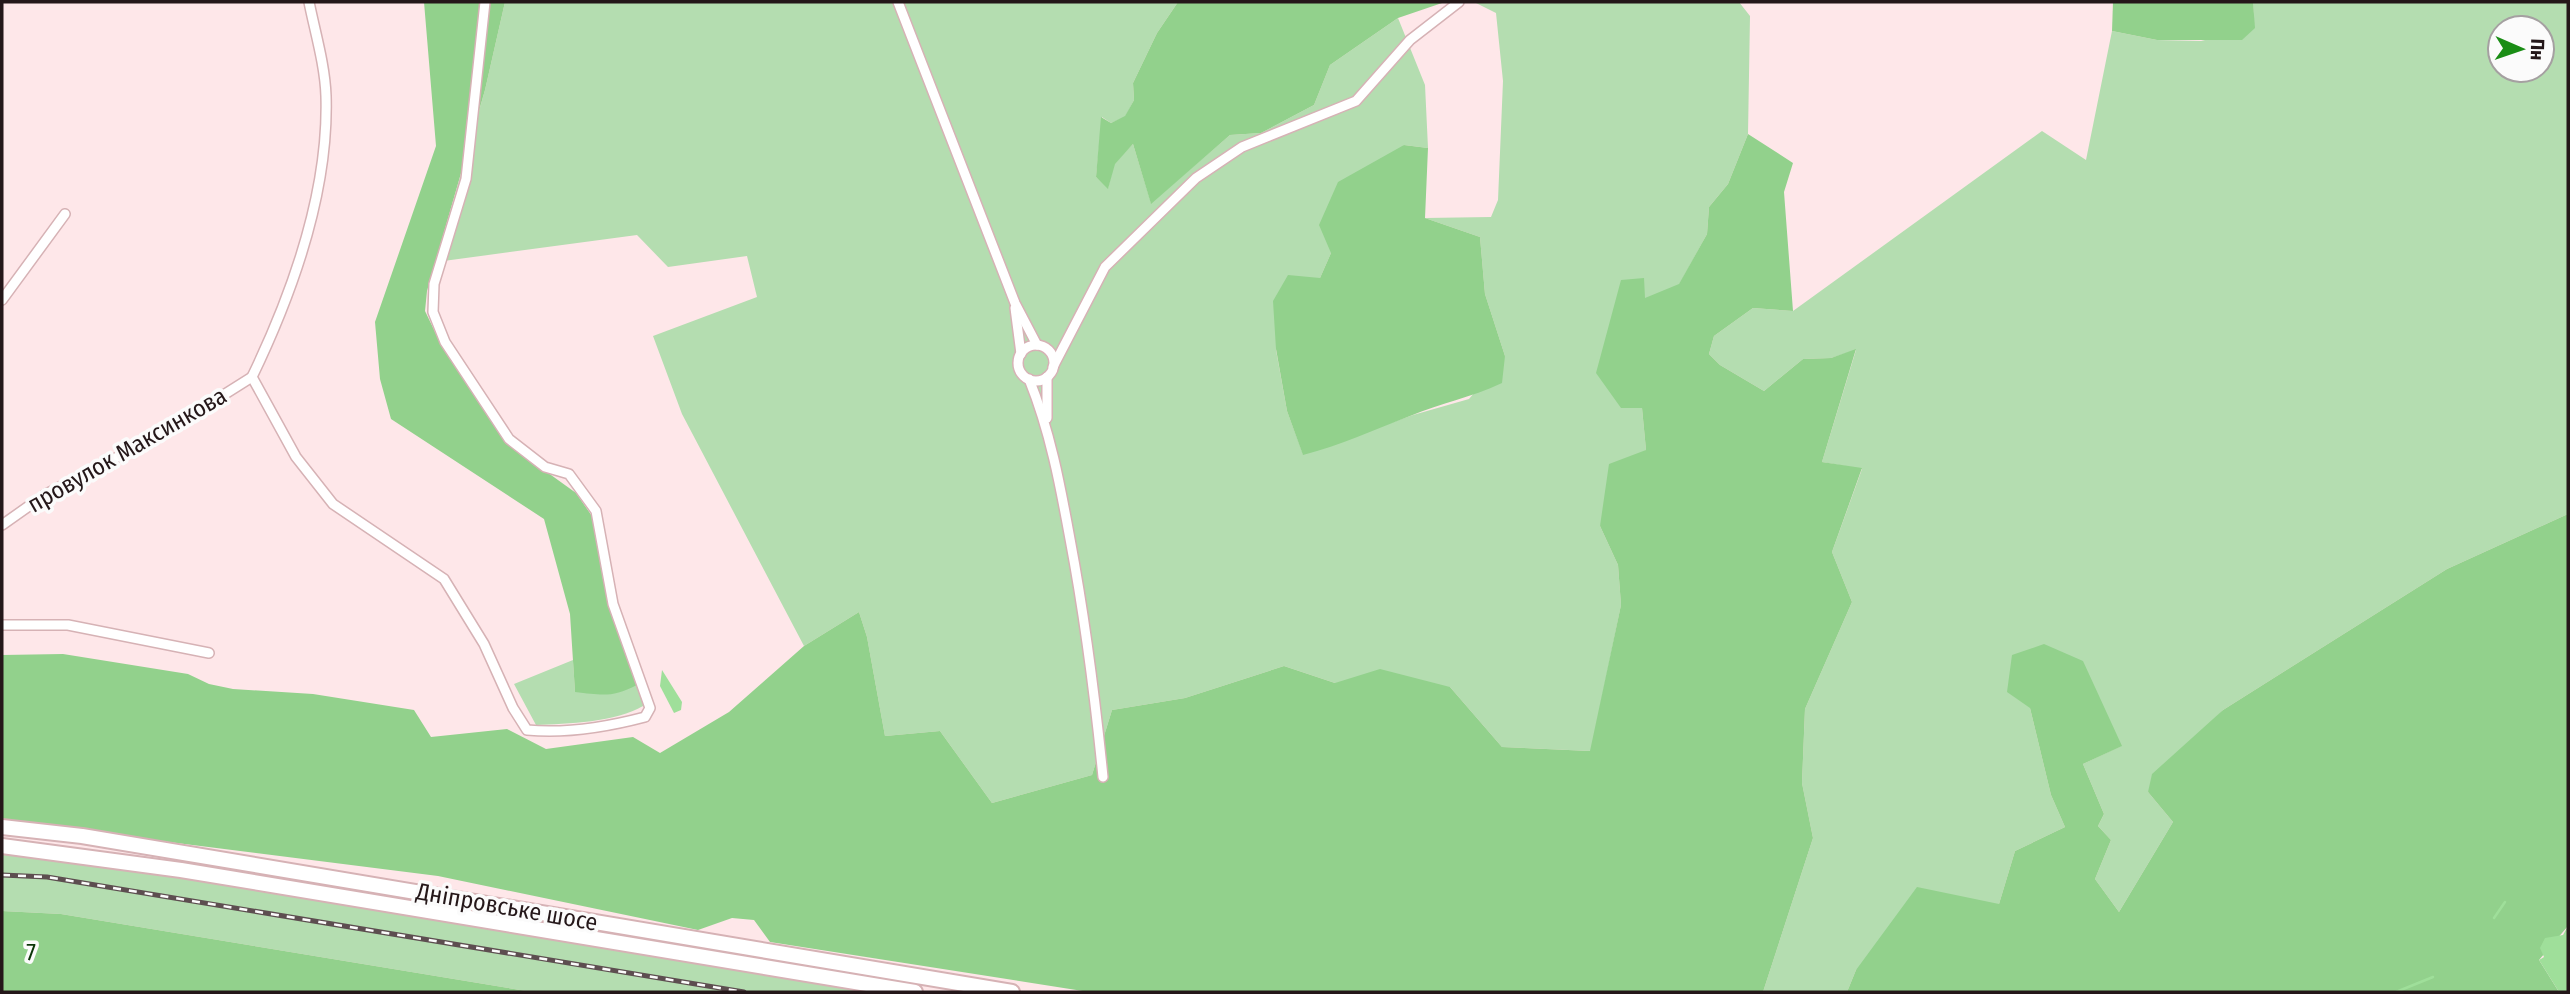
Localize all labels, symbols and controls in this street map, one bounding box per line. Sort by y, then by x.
north arrow [2486,14,2556,84]
text: Пн [2526,38,2549,61]
street label: провулок Максинкова [22,382,232,518]
street label: Дніпровське шосе [413,877,600,937]
park label: 7 [26,939,36,967]

